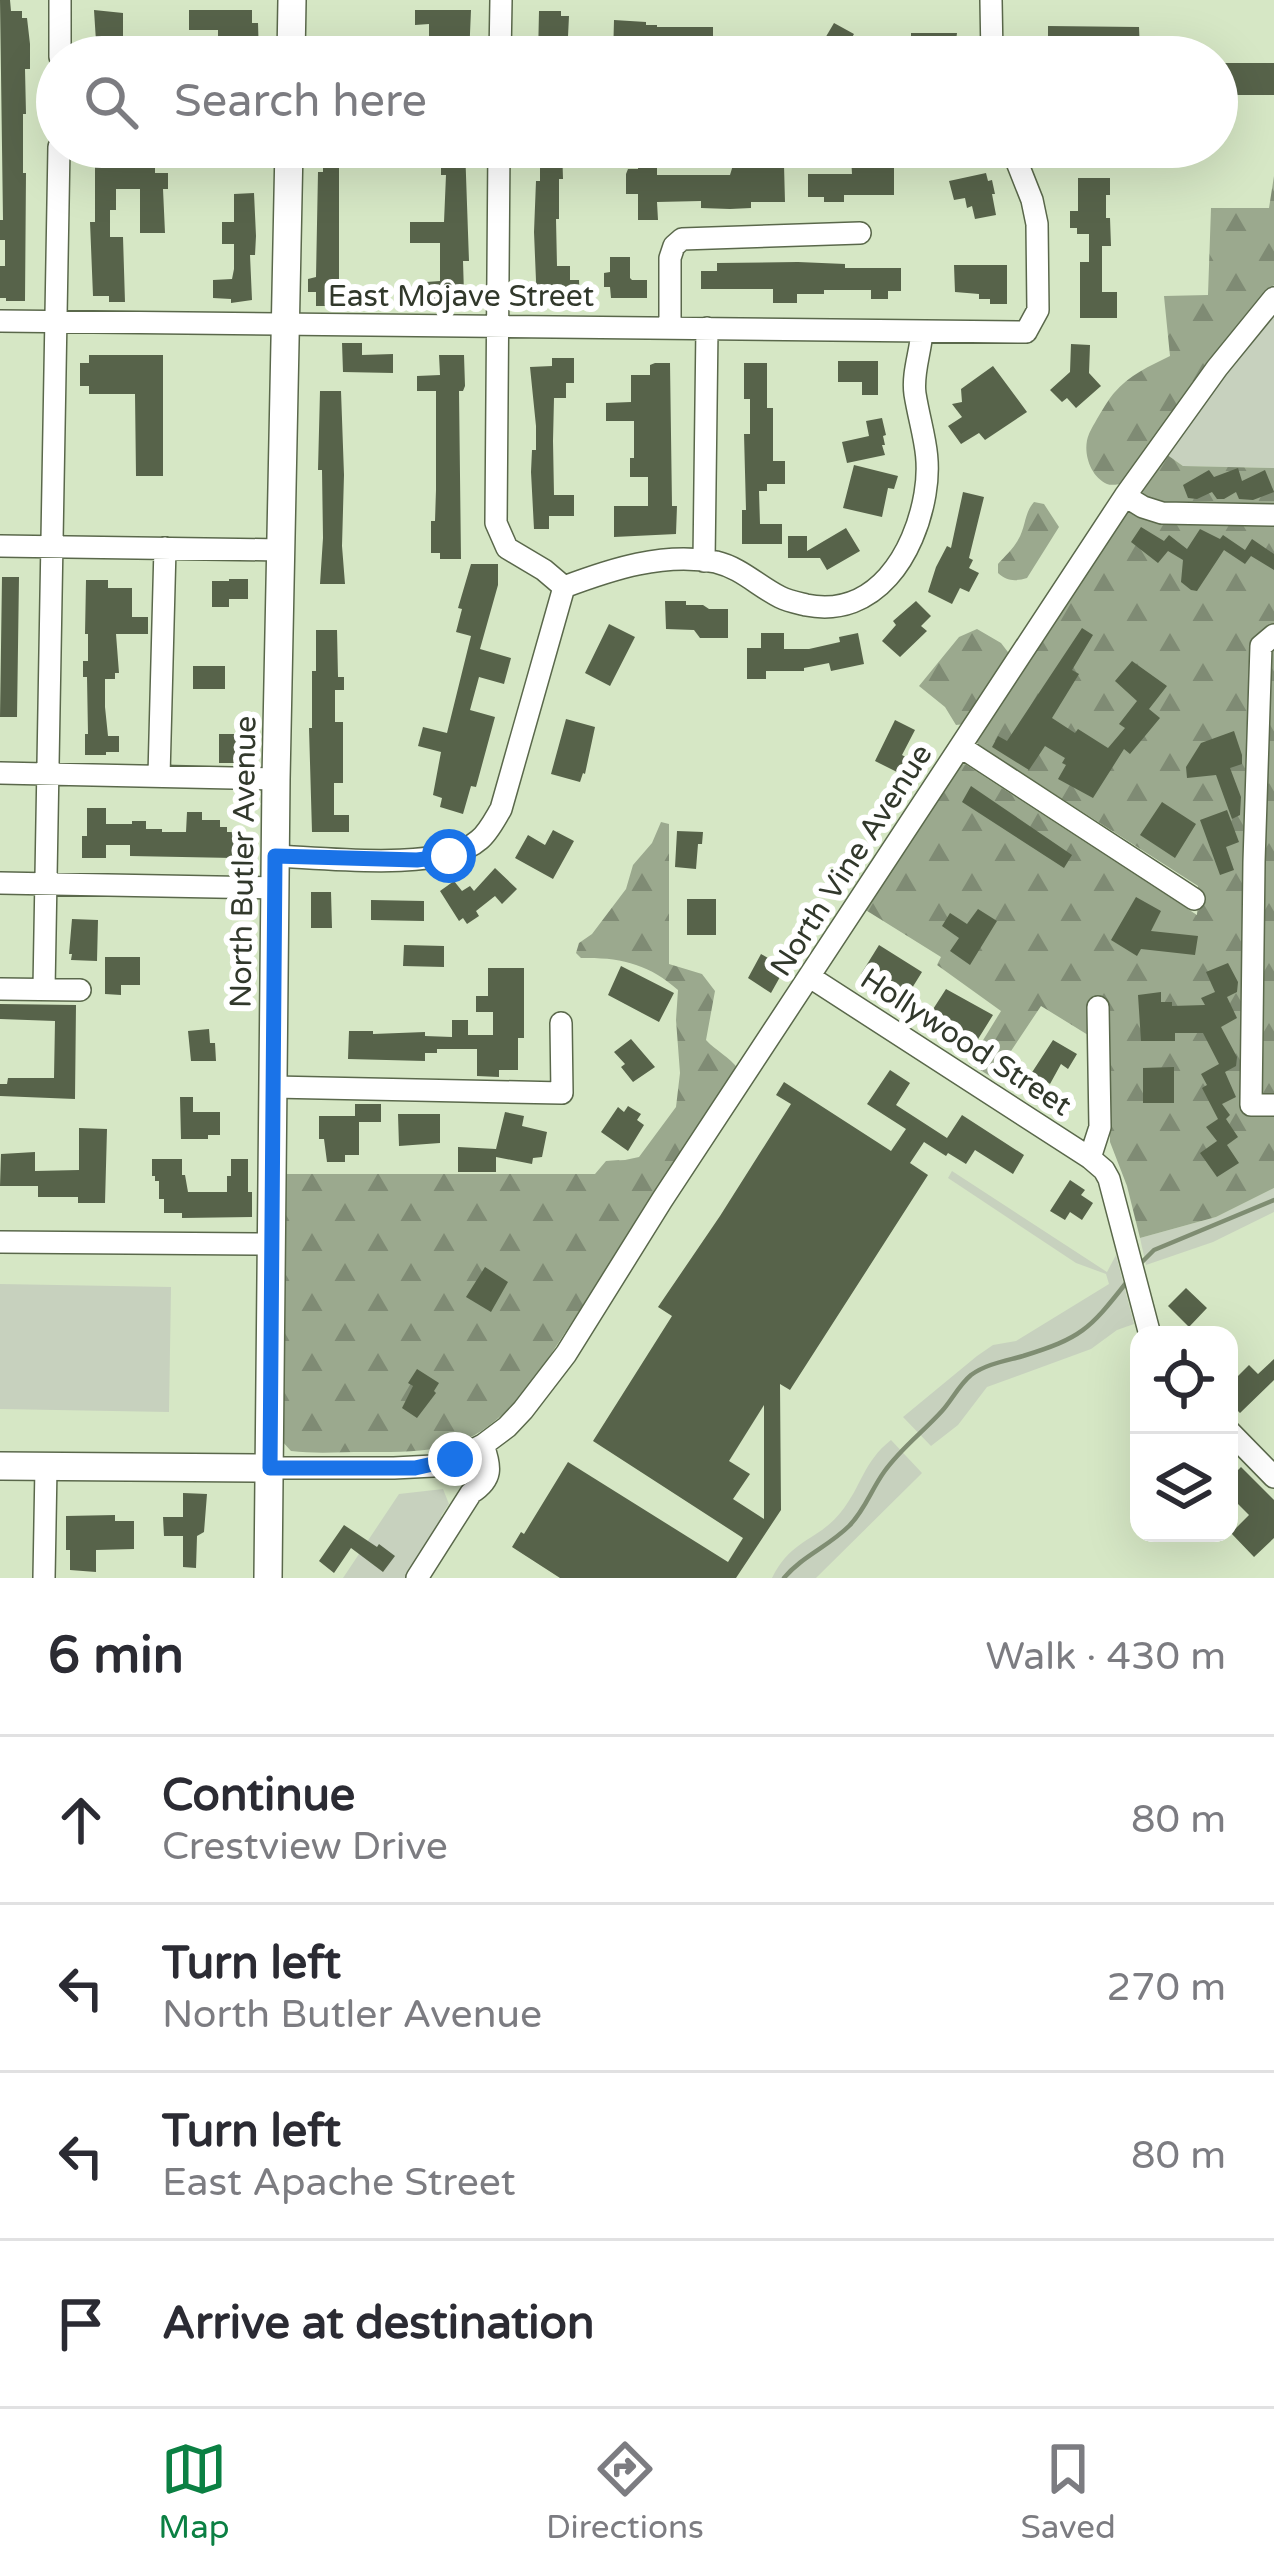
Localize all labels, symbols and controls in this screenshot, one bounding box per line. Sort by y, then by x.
search box [36,36,1238,168]
icon: search [78,69,144,135]
text: Search here [174,75,427,129]
street label: East Mojave Street [328,278,594,315]
street label: North Butler Avenue [222,716,265,1008]
street label: North Vine Avenue [763,737,940,983]
route start [422,829,476,883]
street label: Hollywood Street [853,960,1078,1124]
map controls [1130,1326,1238,1542]
button: locate [1130,1326,1238,1434]
route end [428,1432,482,1486]
button: layers [1130,1434,1238,1542]
text: 6 min [48,1625,184,1687]
text: Walk · 430 m [985,1633,1226,1680]
text: Continue [162,1769,355,1823]
icon: ahead [48,1787,114,1853]
text: 80 m [1131,1796,1226,1843]
text: Crestview Drive [162,1823,448,1870]
text: Turn left [162,1937,341,1991]
icon: left [48,1955,114,2021]
text: 270 m [1107,1964,1226,2011]
text: North Butler Avenue [162,1991,542,2038]
text: Turn left [162,2105,341,2159]
icon: left [48,2123,114,2189]
text: 80 m [1131,2132,1226,2179]
text: East Apache Street [162,2159,516,2206]
icon: arrive [48,2291,114,2357]
text: Arrive at destination [162,2297,594,2351]
tab: Map [158,2436,230,2547]
tab: Directions [546,2436,704,2547]
tab: Saved [1020,2436,1116,2547]

